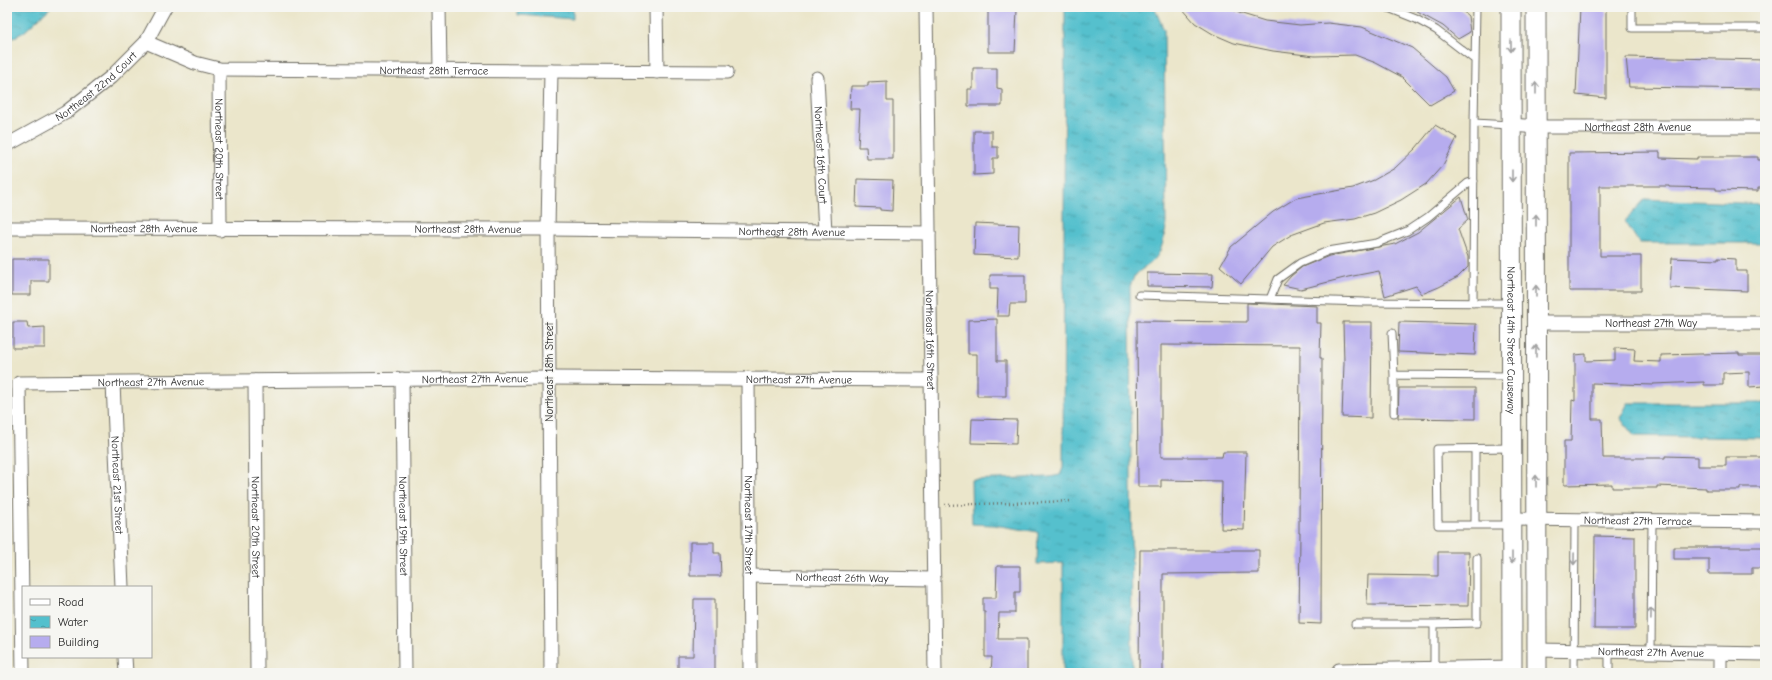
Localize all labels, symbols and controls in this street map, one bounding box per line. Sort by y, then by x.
one-way arrow [1507,39,1515,52]
street label: Northeast 22nd Court [53,49,140,124]
street label: Northeast 28th Terrace [380,64,489,78]
one-way arrow [1532,82,1540,95]
street label: Northeast 20th Street [212,98,226,201]
street label: Northeast 16th Court [811,106,830,205]
street label: Northeast 28th Avenue [1584,121,1692,134]
one-way arrow [1508,169,1516,182]
one-way arrow [1532,214,1540,227]
street label: Northeast 28th Avenue [91,222,198,235]
street label: Northeast 28th Avenue [415,223,522,236]
street label: Northeast 28th Avenue [738,225,846,239]
street label: Northeast 14th Street Causeway [1504,266,1518,414]
one-way arrow [1532,285,1540,298]
street label: Northeast 16th Street [923,290,937,391]
street label: Northeast 27th Way [1605,317,1697,330]
street label: Northeast 18th Street [543,321,556,422]
one-way arrow [1532,345,1540,358]
street label: Northeast 27th Avenue [422,372,529,386]
street label: Northeast 27th Avenue [746,373,853,387]
street label: Northeast 27th Avenue [98,375,205,389]
street label: Northeast 21st Street [108,436,126,535]
street label: Northeast 17th Street [742,475,755,575]
one-way arrow [1532,475,1540,488]
street label: Northeast 20th Street [249,476,262,579]
street label: Northeast 19th Street [396,476,410,577]
street label: Northeast 27th Terrace [1584,514,1693,528]
one-way arrow [1508,551,1516,564]
one-way arrow [1571,552,1578,565]
street label: Northeast 26th Way [795,571,889,585]
legend [22,586,152,658]
text: Road [58,595,84,609]
one-way arrow [1647,608,1655,621]
text: Water [58,615,88,629]
text: Building [58,635,99,649]
street label: Northeast 27th Avenue [1598,645,1705,660]

